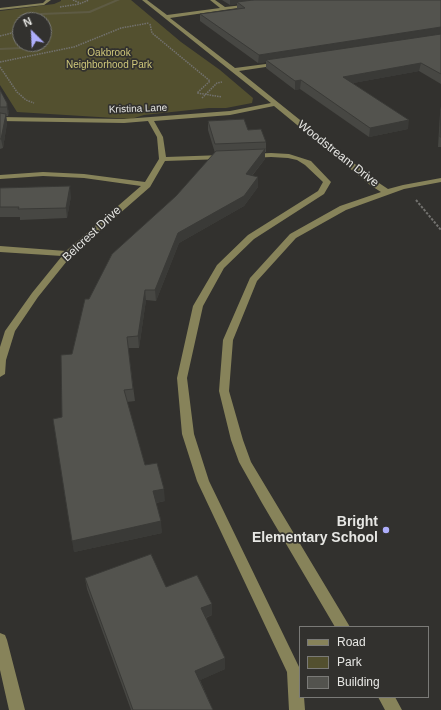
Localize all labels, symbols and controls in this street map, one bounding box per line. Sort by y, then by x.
north arrow [12,12,52,52]
text: N [21,15,34,29]
park label: Oakbrook Neighborhood Park [66,47,152,70]
street label: Kristina Lane [109,102,167,116]
street label: Woodstream Drive [295,118,381,190]
street label: Belcrest Drive [60,203,124,265]
place label: Bright Elementary School [252,514,378,546]
marker: Bright Elementary School [381,525,391,535]
legend [299,626,429,698]
text: Road [337,635,366,649]
text: Park [337,655,362,669]
text: Building [337,675,380,689]

